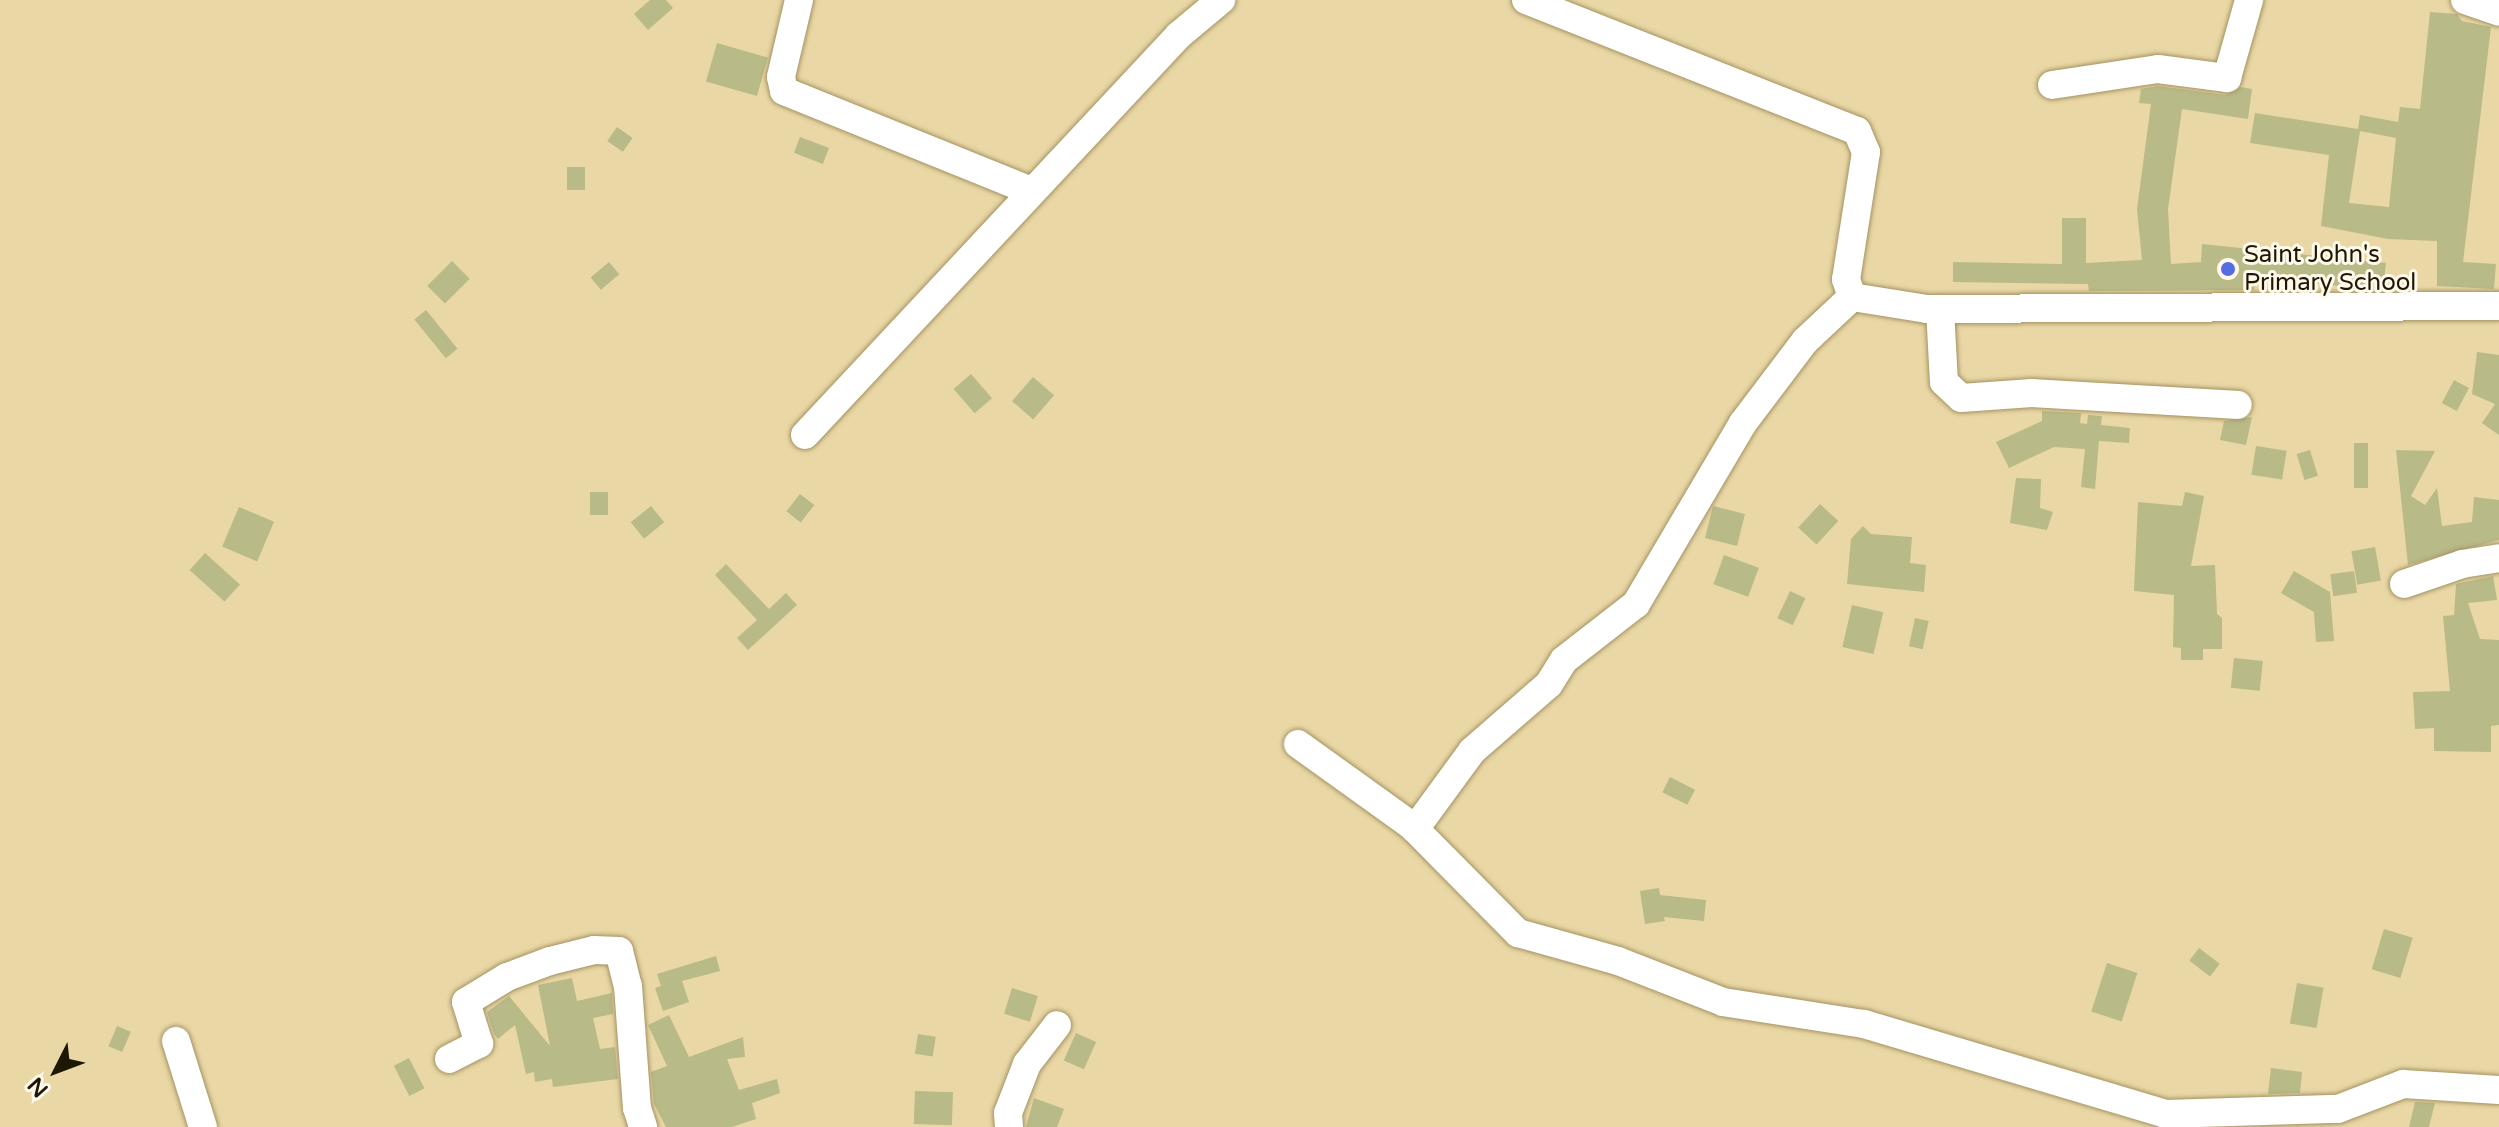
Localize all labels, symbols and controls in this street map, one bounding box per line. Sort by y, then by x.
place label: Saint John's Primary School [2244,241,2416,297]
marker: Saint John's Primary School [2219,260,2237,278]
north arrow [16,1031,96,1111]
text: N [23,1072,54,1102]

